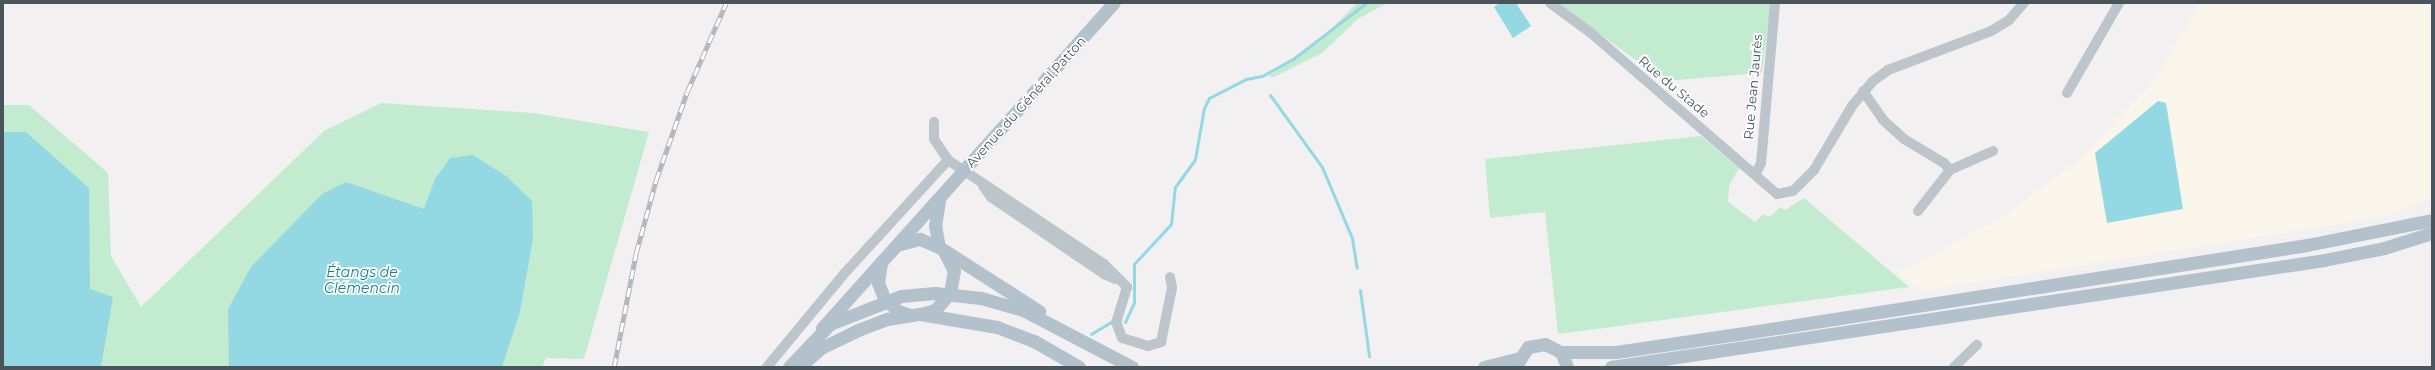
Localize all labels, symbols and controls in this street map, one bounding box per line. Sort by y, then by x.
street label: Avenue du Général Patton [963,33,1089,171]
street label: Rue Jean Jaurès [1741,34,1765,140]
street label: Rue du Stade [1635,53,1713,121]
water label: Étangs de Clémencin [324,264,400,296]

